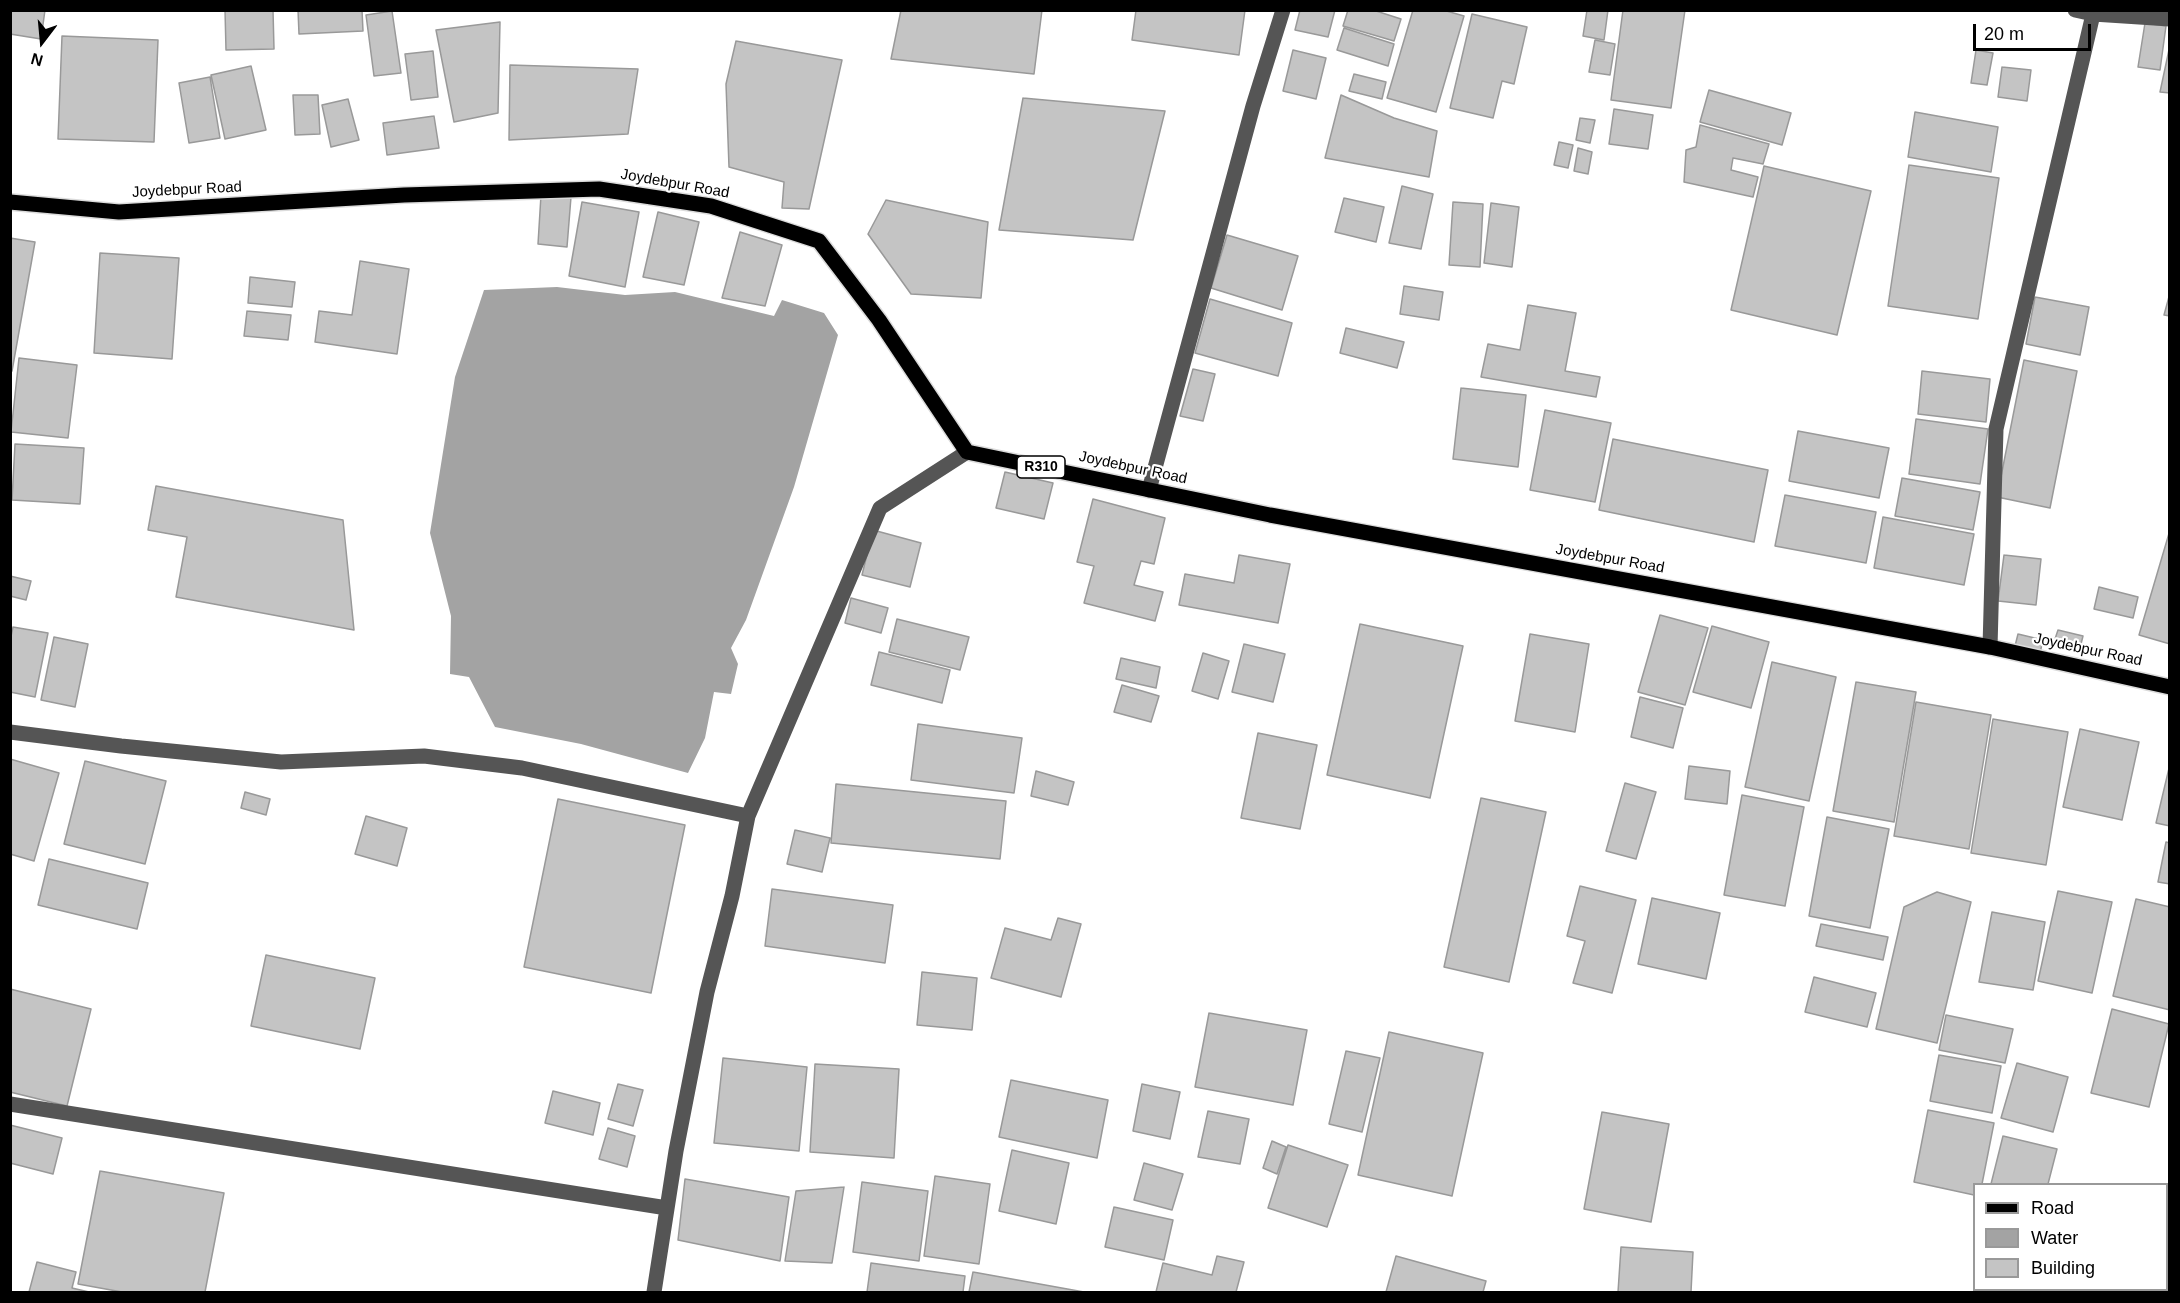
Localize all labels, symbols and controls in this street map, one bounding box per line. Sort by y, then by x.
north arrow [12,12,72,72]
scale bar [1976,12,2094,50]
text: 20 m [1984,24,2024,44]
text: N [29,50,45,70]
street label: Joydebpur Road [619,166,731,202]
street label: Joydebpur Road [132,178,242,202]
street label: Joydebpur Road [1077,448,1189,488]
road number: R310 [1017,456,1065,478]
street label: Joydebpur Road [1554,541,1666,577]
street label: Joydebpur Road [2032,630,2144,670]
legend [1973,1183,2168,1291]
text: Road [2031,1198,2074,1218]
text: Water [2031,1228,2078,1248]
text: Building [2031,1258,2095,1278]

